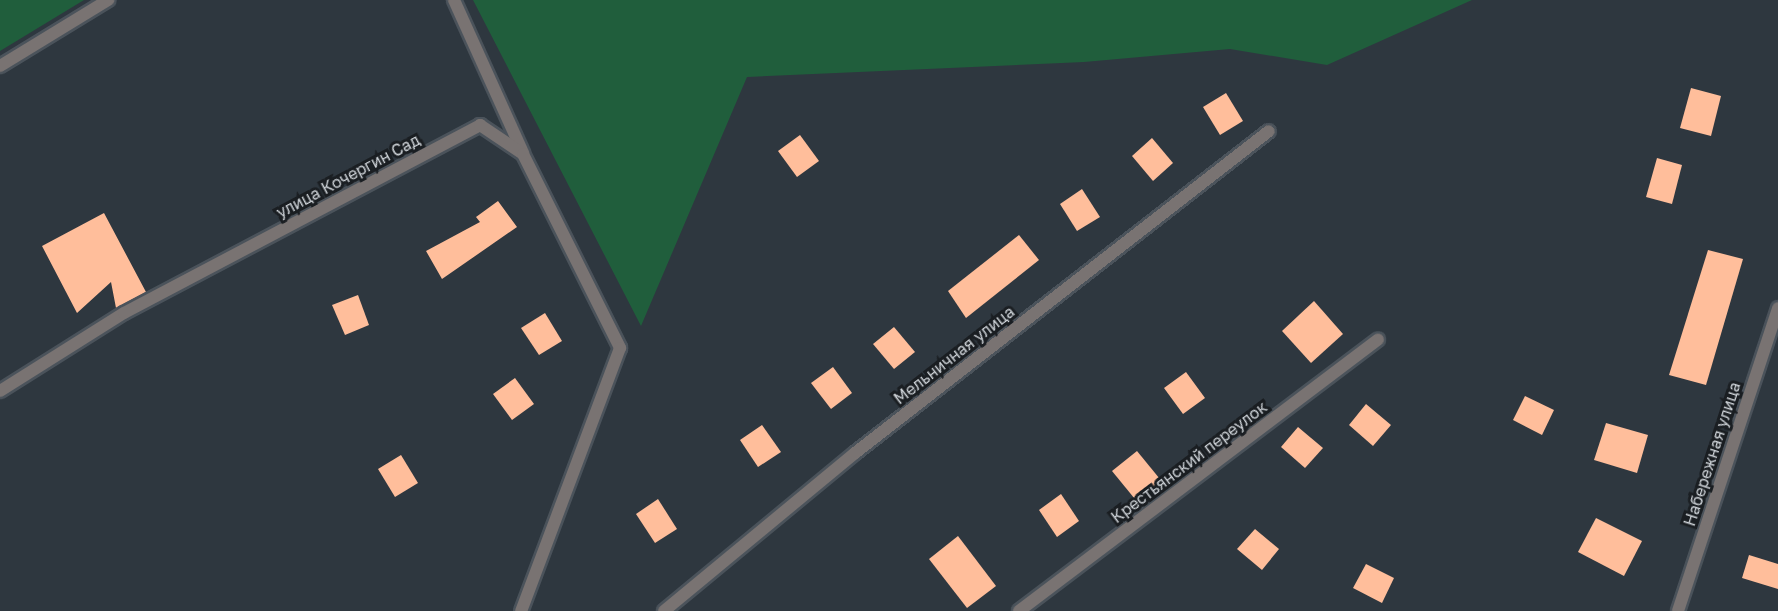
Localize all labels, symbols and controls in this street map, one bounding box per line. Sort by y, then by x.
street label: улица Кочергин Сад [273,130,423,222]
street label: Мельничная улица [890,302,1018,408]
street label: Набережная улица [1680,380,1744,528]
street label: Крестьянский переулок [1107,397,1271,527]

